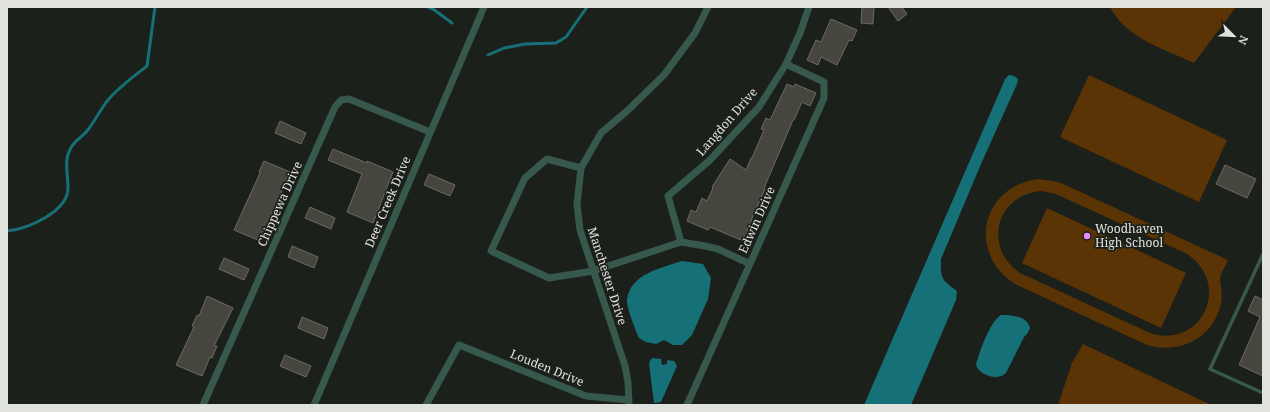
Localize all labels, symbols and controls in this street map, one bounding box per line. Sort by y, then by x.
north arrow [1214,16,1254,56]
text: N [1235,33,1252,48]
street label: Langdon Drive [692,84,761,159]
street label: Deer Creek Drive [361,153,414,250]
street label: Chippewa Drive [253,158,306,249]
street label: Edwin Drive [734,184,779,256]
place label: Woodhaven High School [1095,220,1164,251]
street label: Manchester Drive [584,225,631,327]
marker: Woodhaven High School [1082,231,1092,241]
street label: Louden Drive [508,345,587,390]

